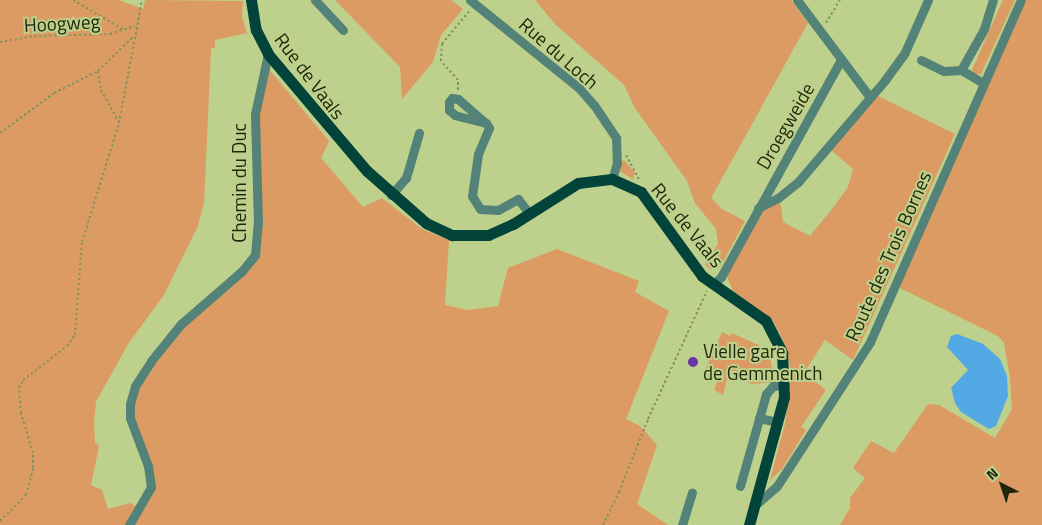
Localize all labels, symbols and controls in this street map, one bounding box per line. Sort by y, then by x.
street label: Hoogweg [23,10,101,36]
street label: Rue du Loch [515,12,603,94]
street label: Rue de Vaals [270,28,350,124]
street label: Droegweide [751,79,819,173]
street label: Chemin du Duc [228,123,250,243]
street label: Route des Trois Bornes [840,167,936,345]
street label: Rue de Vaals [647,178,729,272]
place label: Vielle gare de Gemmenich [703,340,822,384]
marker: Vielle gare de Gemmenich [687,356,699,368]
north arrow [977,460,1027,510]
text: N [981,462,1002,484]

